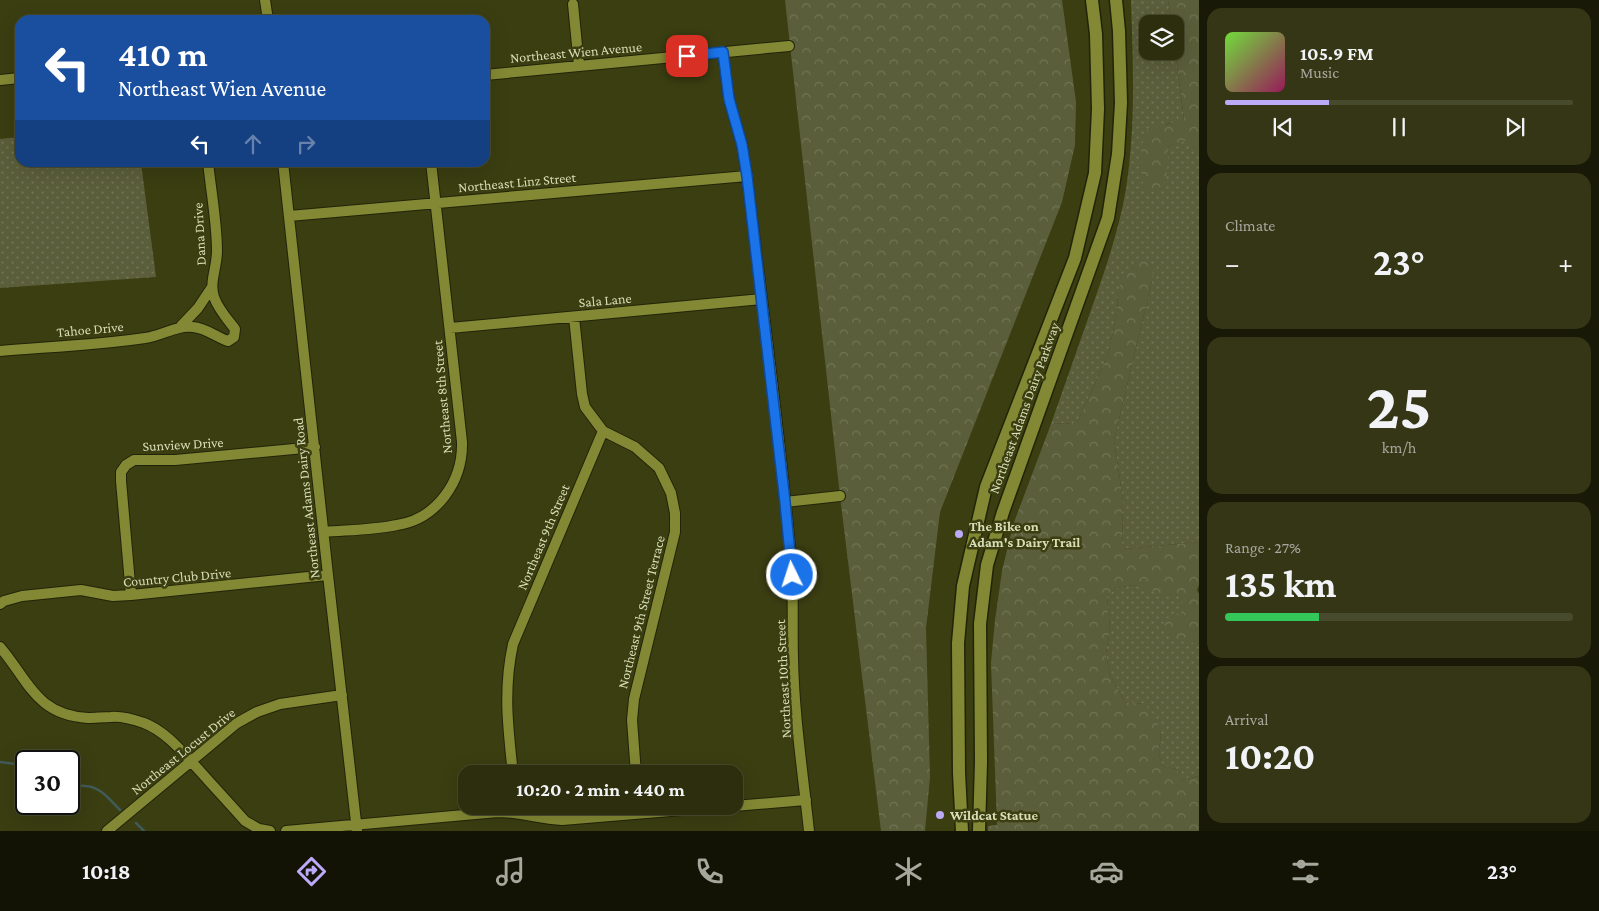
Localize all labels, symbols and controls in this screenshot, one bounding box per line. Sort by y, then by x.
map controls [1139,15,1184,60]
button: layers [1139,15,1184,60]
icon: left [35,35,100,100]
text: 410 m [118,35,208,74]
pin [666,35,708,77]
street label: Northeast Wien Avenue [509,38,643,66]
icon: arrive [673,42,701,70]
text: 105.9 FM [1300,43,1374,64]
text: Music [1300,64,1339,81]
text: Northeast Wien Avenue [118,76,326,101]
icon: previous [1269,113,1297,141]
icon: pause [1385,113,1413,141]
icon: next [1501,113,1529,141]
icon: left [186,130,214,158]
icon: ahead [239,130,267,158]
icon: right [292,130,320,158]
street label: Northeast Linz Street [457,169,577,195]
street label: Dana Drive [189,202,209,266]
text: Climate [1225,217,1275,234]
text: 23° [1373,241,1425,283]
text: − [1225,248,1240,279]
text: + [1558,248,1573,279]
street label: Sala Lane [578,290,632,310]
street label: Tahoe Drive [56,318,124,340]
street label: Northeast Adams Dairy Parkway [986,320,1063,496]
street label: Northeast 8th Street [429,339,455,454]
text: 25 [1367,370,1432,442]
street label: Northeast Adams Dairy Road [290,416,322,579]
street label: Sunview Drive [142,434,224,454]
text: km/h [1382,439,1416,456]
street label: Northeast 9th Street [514,481,573,592]
place label: The Bike on Adam's Dairy Trail [968,518,1080,550]
marker: The Bike on Adam's Dairy Trail [953,528,965,540]
street label: Northeast 9th Street Terrace [614,534,668,690]
text: Range · 27% [1225,539,1301,556]
position arrow [765,548,817,600]
text: 135 km [1225,563,1337,605]
street label: Country Club Drive [122,564,232,590]
street label: Northeast 10th Street [772,619,794,739]
street label: Northeast Locust Drive [128,704,238,798]
text: Arrival [1225,711,1269,728]
text: 10:20 [1225,735,1315,777]
speed limit sign: 30 [15,750,80,815]
text: 10:20 · 2 min · 440 m [516,779,685,800]
place label: Wildcat Statue [949,807,1038,823]
marker: Wildcat Statue [934,809,946,821]
icon: directions [294,854,329,889]
icon: music [493,854,528,889]
icon: phone [692,854,727,889]
icon: climate [891,854,926,889]
icon: car [1089,854,1124,889]
icon: filters [1288,854,1323,889]
text: 10:18 [82,859,131,884]
text: 23° [1487,859,1517,884]

